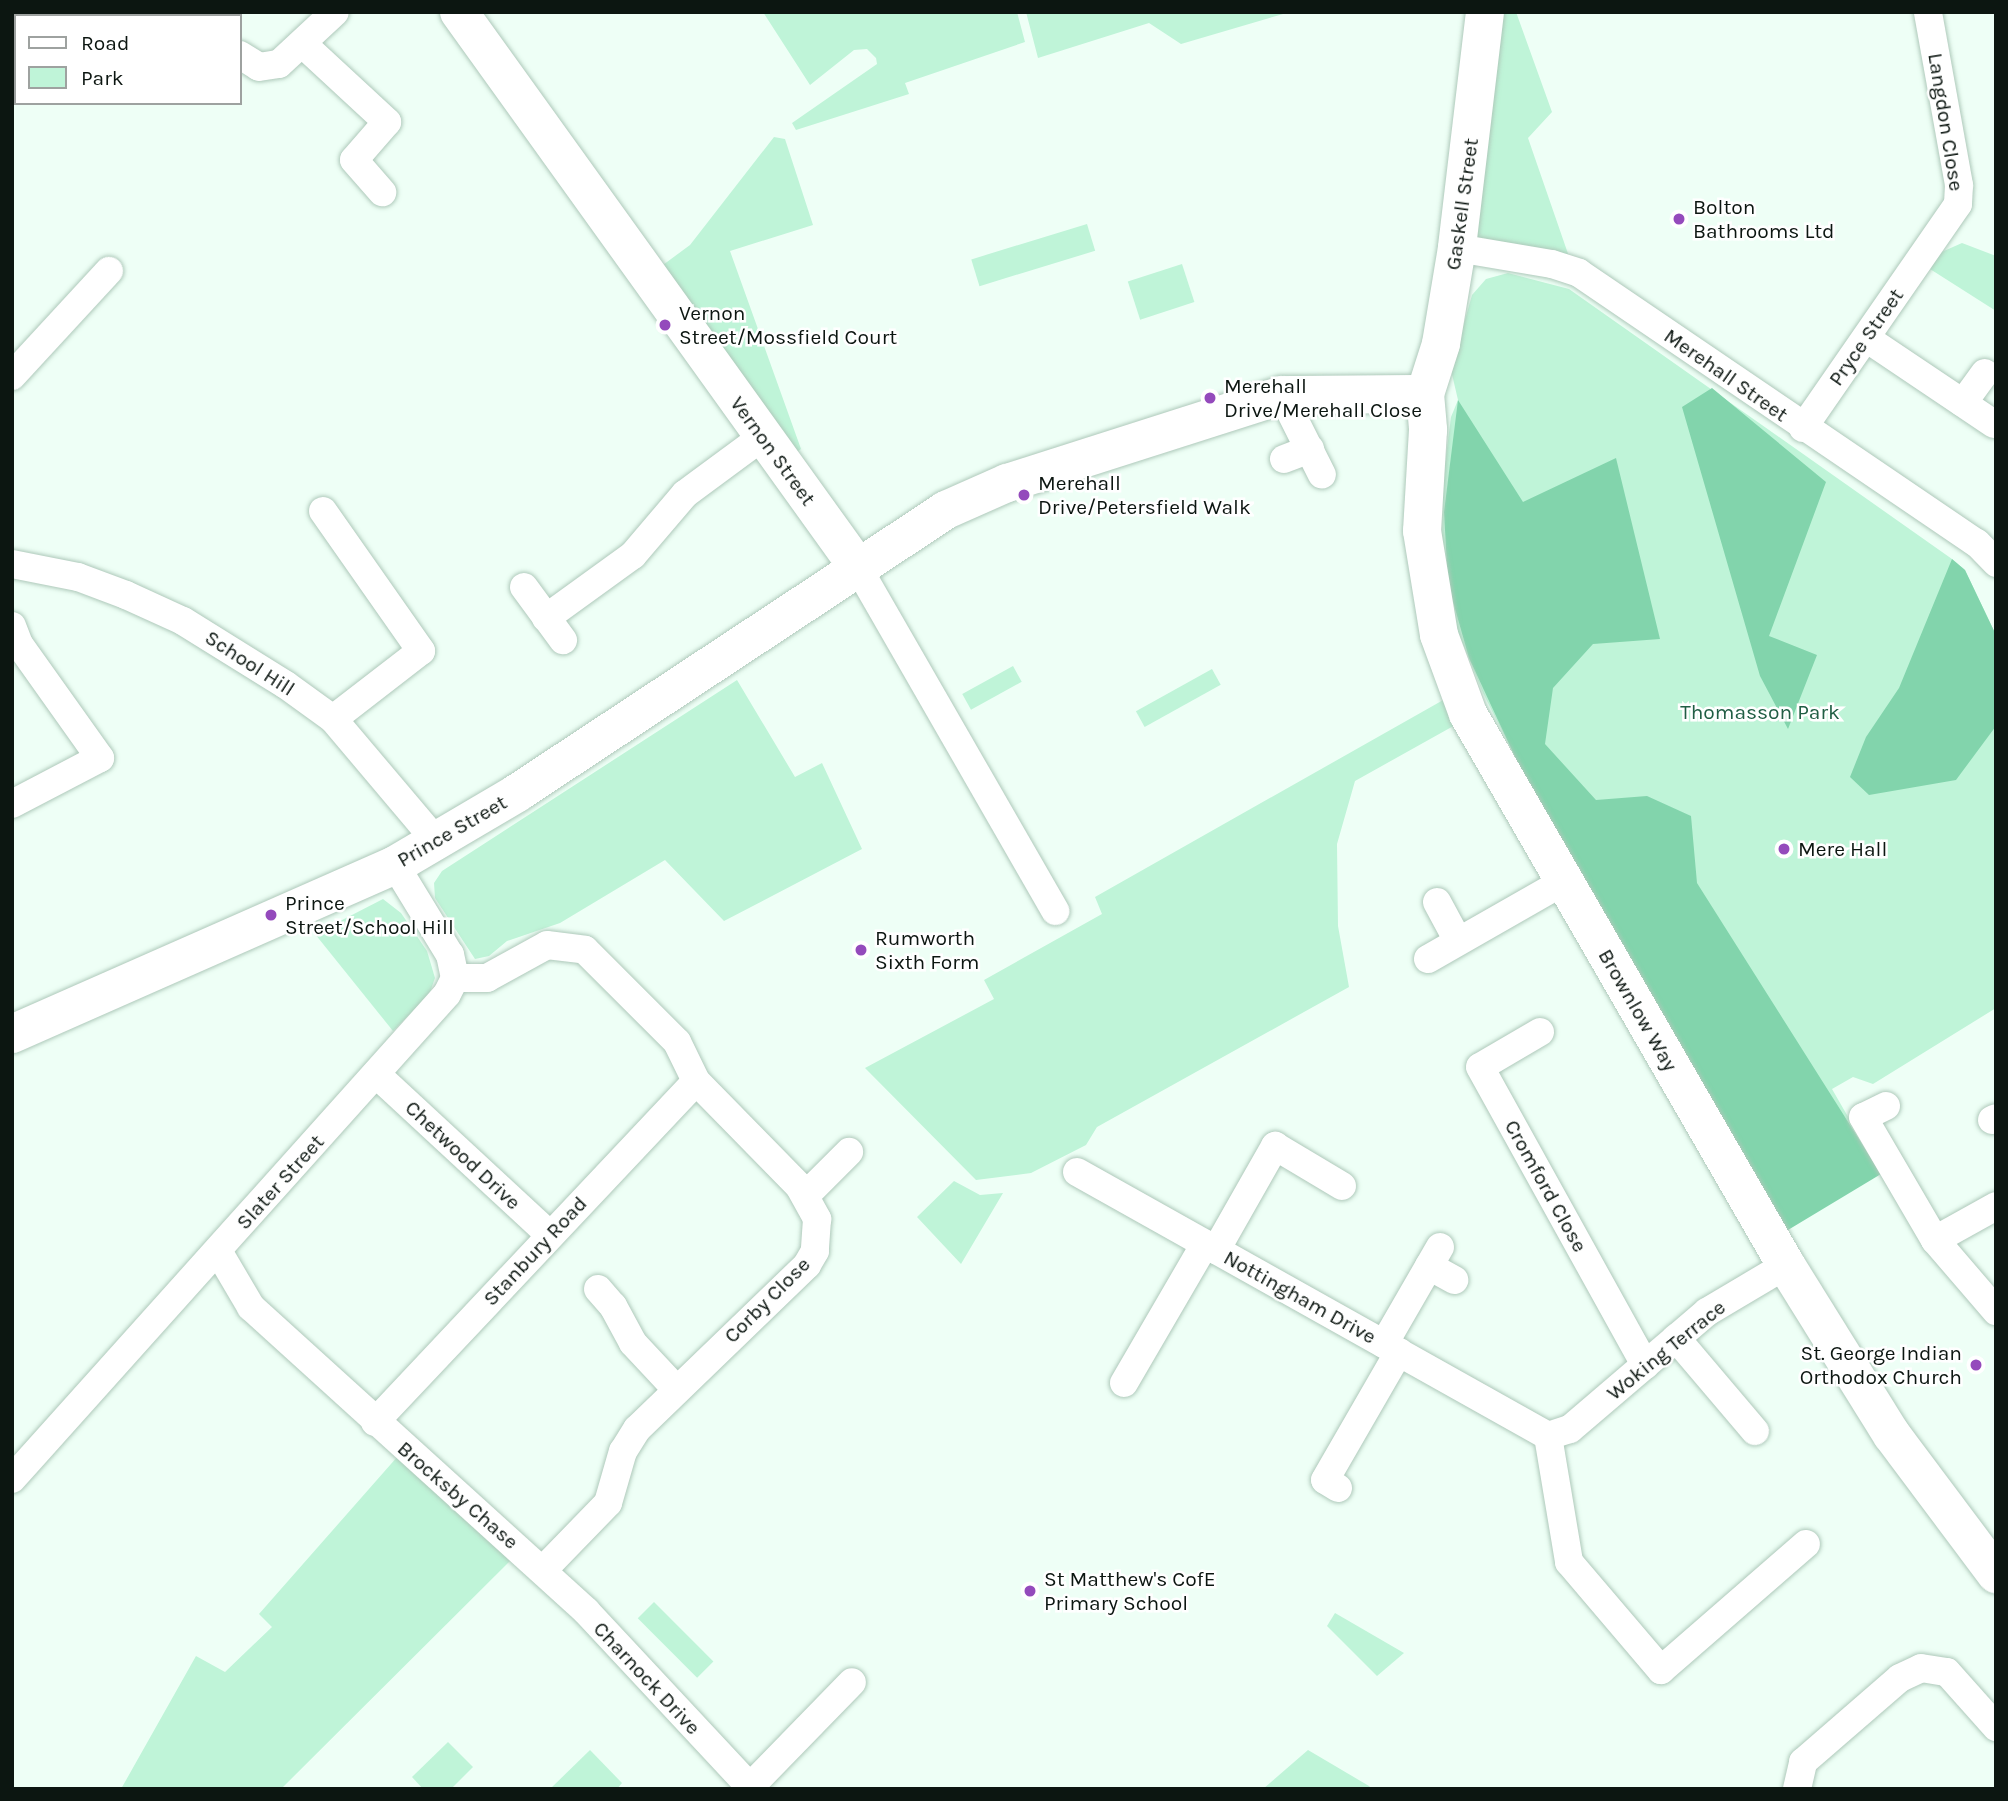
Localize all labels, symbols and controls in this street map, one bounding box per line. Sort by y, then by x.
legend [14,14,242,105]
text: Road [81,31,129,55]
street label: Langdon Close [1923,51,1969,193]
text: Park [81,66,124,90]
street label: Gaskell Street [1440,136,1484,272]
place label: Bolton Bathrooms Ltd [1693,194,1835,244]
marker: Bolton Bathrooms Ltd [1671,211,1687,227]
street label: Pryce Street [1823,283,1909,391]
place label: Vernon Street/Mossfield Court [679,300,897,350]
marker: Vernon Street/Mossfield Court [657,317,673,333]
street label: Merehall Street [1659,323,1793,427]
place label: Merehall Drive/Merehall Close [1224,373,1422,423]
marker: Merehall Drive/Merehall Close [1202,390,1218,406]
street label: Vernon Street [725,391,821,511]
place label: Merehall Drive/Petersfield Walk [1038,470,1251,520]
marker: Merehall Drive/Petersfield Walk [1016,487,1032,503]
street label: School Hill [200,625,300,701]
park label: Thomasson Park [1680,699,1840,725]
street label: Prince Street [393,789,511,873]
place label: Mere Hall [1798,836,1887,862]
marker: Mere Hall [1776,841,1792,857]
place label: Prince Street/School Hill [285,890,454,940]
marker: Prince Street/School Hill [263,907,279,923]
place label: Rumworth Sixth Form [875,925,979,975]
marker: Rumworth Sixth Form [853,942,869,958]
street label: Brownlow Way [1593,944,1683,1076]
street label: Chetwood Drive [400,1095,526,1215]
street label: Cromford Close [1499,1115,1593,1257]
street label: Slater Street [231,1129,329,1235]
street label: Stanbury Road [478,1191,592,1311]
street label: Nottingham Drive [1219,1245,1381,1349]
street label: Corby Close [719,1252,815,1348]
street label: Woking Terrace [1602,1294,1730,1406]
place label: St. George Indian Orthodox Church [1800,1340,1962,1390]
marker: St. George Indian Orthodox Church [1968,1357,1984,1373]
street label: Brocksby Chase [392,1436,524,1554]
place label: St Matthew's CofE Primary School [1044,1566,1216,1616]
marker: St Matthew's CofE Primary School [1022,1583,1038,1599]
street label: Charnock Drive [588,1616,706,1740]

